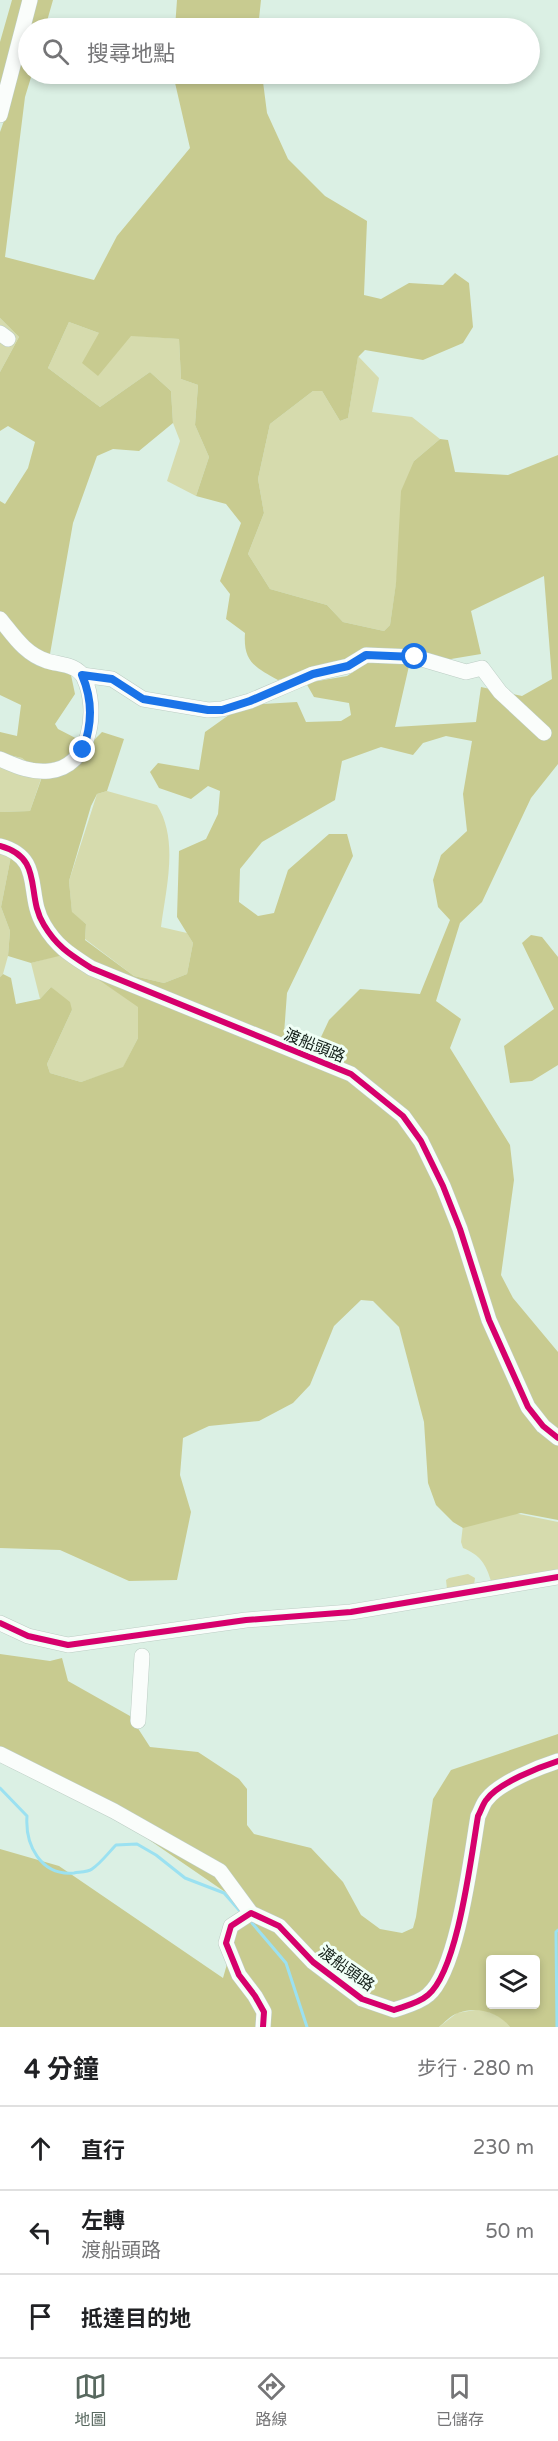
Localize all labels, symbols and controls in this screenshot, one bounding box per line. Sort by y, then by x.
search box [18,18,540,84]
icon: search [39,35,72,68]
text: 搜尋地點 [87,41,175,67]
route start [401,643,427,669]
route end [69,736,95,762]
street label: 渡船頭路 [281,1025,348,1067]
street label: 渡船頭路 [315,1942,378,1996]
map controls [486,1955,540,2009]
button: layers [486,1955,540,2009]
text: 4 分鐘 [24,2054,99,2085]
text: 步行 · 280 m [417,2057,534,2081]
icon: ahead [24,2132,57,2165]
text: 230 m [473,2136,534,2160]
text: 直行 [81,2138,125,2164]
text: 左轉 [81,2208,125,2234]
icon: left [24,2216,57,2249]
text: 50 m [485,2220,534,2244]
text: 渡船頭路 [81,2239,161,2263]
icon: arrive [24,2300,57,2333]
text: 抵達目的地 [81,2306,191,2332]
tab: 地圖 [74,2370,107,2430]
tab: 路線 [255,2370,288,2430]
tab: 已儲存 [436,2370,484,2430]

